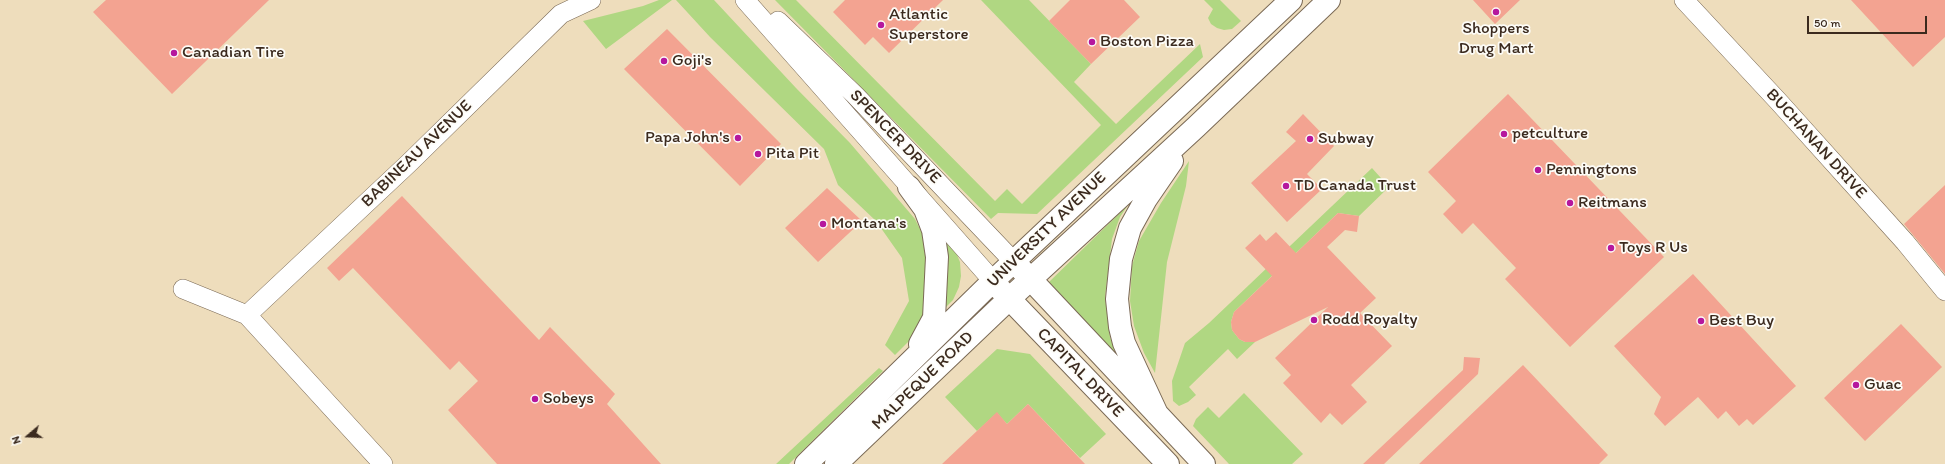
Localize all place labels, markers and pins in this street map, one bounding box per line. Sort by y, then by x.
place label: Atlantic Superstore [889,5,969,45]
marker: Shoppers Drug Mart [1491,7,1501,17]
place label: Shoppers Drug Mart [1458,19,1534,59]
marker: Atlantic Superstore [876,20,886,30]
place label: Boston Pizza [1100,32,1194,52]
marker: Boston Pizza [1087,37,1097,47]
place label: Canadian Tire [182,43,284,63]
marker: Canadian Tire [169,48,179,58]
place label: Goji's [672,51,712,71]
marker: Goji's [659,56,669,66]
place label: petculture [1512,124,1588,144]
place label: Papa John's [645,128,730,148]
place label: Subway [1318,129,1374,149]
marker: petculture [1499,129,1509,139]
marker: Papa John's [733,133,743,143]
marker: Subway [1305,134,1315,144]
place label: Pita Pit [766,144,819,164]
marker: Pita Pit [753,149,763,159]
place label: Penningtons [1546,160,1637,180]
marker: Penningtons [1533,165,1543,175]
place label: TD Canada Trust [1294,176,1416,196]
marker: TD Canada Trust [1281,181,1291,191]
place label: Reitmans [1578,193,1647,213]
marker: Reitmans [1565,198,1575,208]
place label: Montana's [831,214,907,234]
marker: Montana's [818,219,828,229]
place label: Toys R Us [1619,238,1688,258]
marker: Toys R Us [1606,243,1616,253]
place label: Rodd Royalty [1322,310,1418,330]
place label: Best Buy [1709,311,1774,331]
marker: Rodd Royalty [1309,315,1319,325]
marker: Best Buy [1696,316,1706,326]
place label: Guac [1864,375,1901,395]
marker: Guac [1851,380,1861,390]
place label: Sobeys [543,389,594,409]
marker: Sobeys [530,394,540,404]

